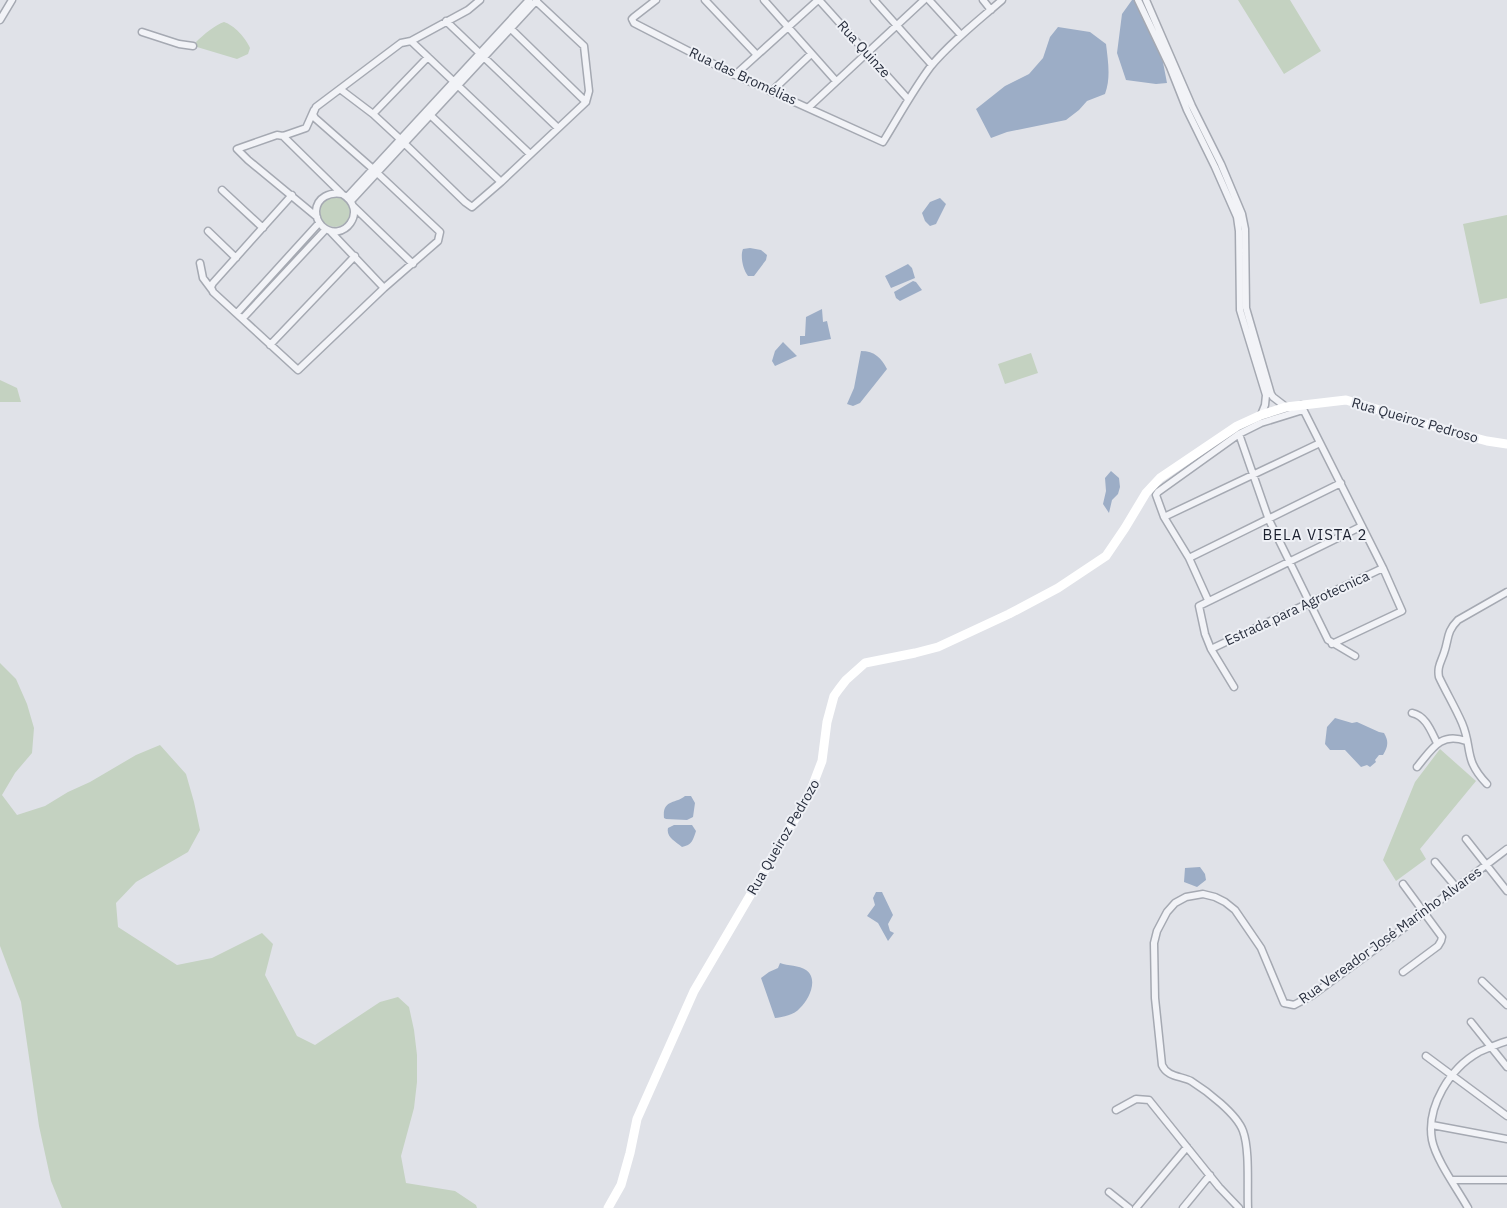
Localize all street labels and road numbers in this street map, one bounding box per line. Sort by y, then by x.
street label: Rua Quinze [834,17,895,82]
street label: Rua das Bromélias [686,43,800,109]
street label: Rua Queiroz Pedroso [1350,393,1481,447]
street label: Estrada para Agrotecnica [1222,566,1373,649]
street label: Rua Queiroz Pedrozo [743,776,823,898]
street label: Rua Vereador José Marinho Alvares [1295,862,1485,1007]

